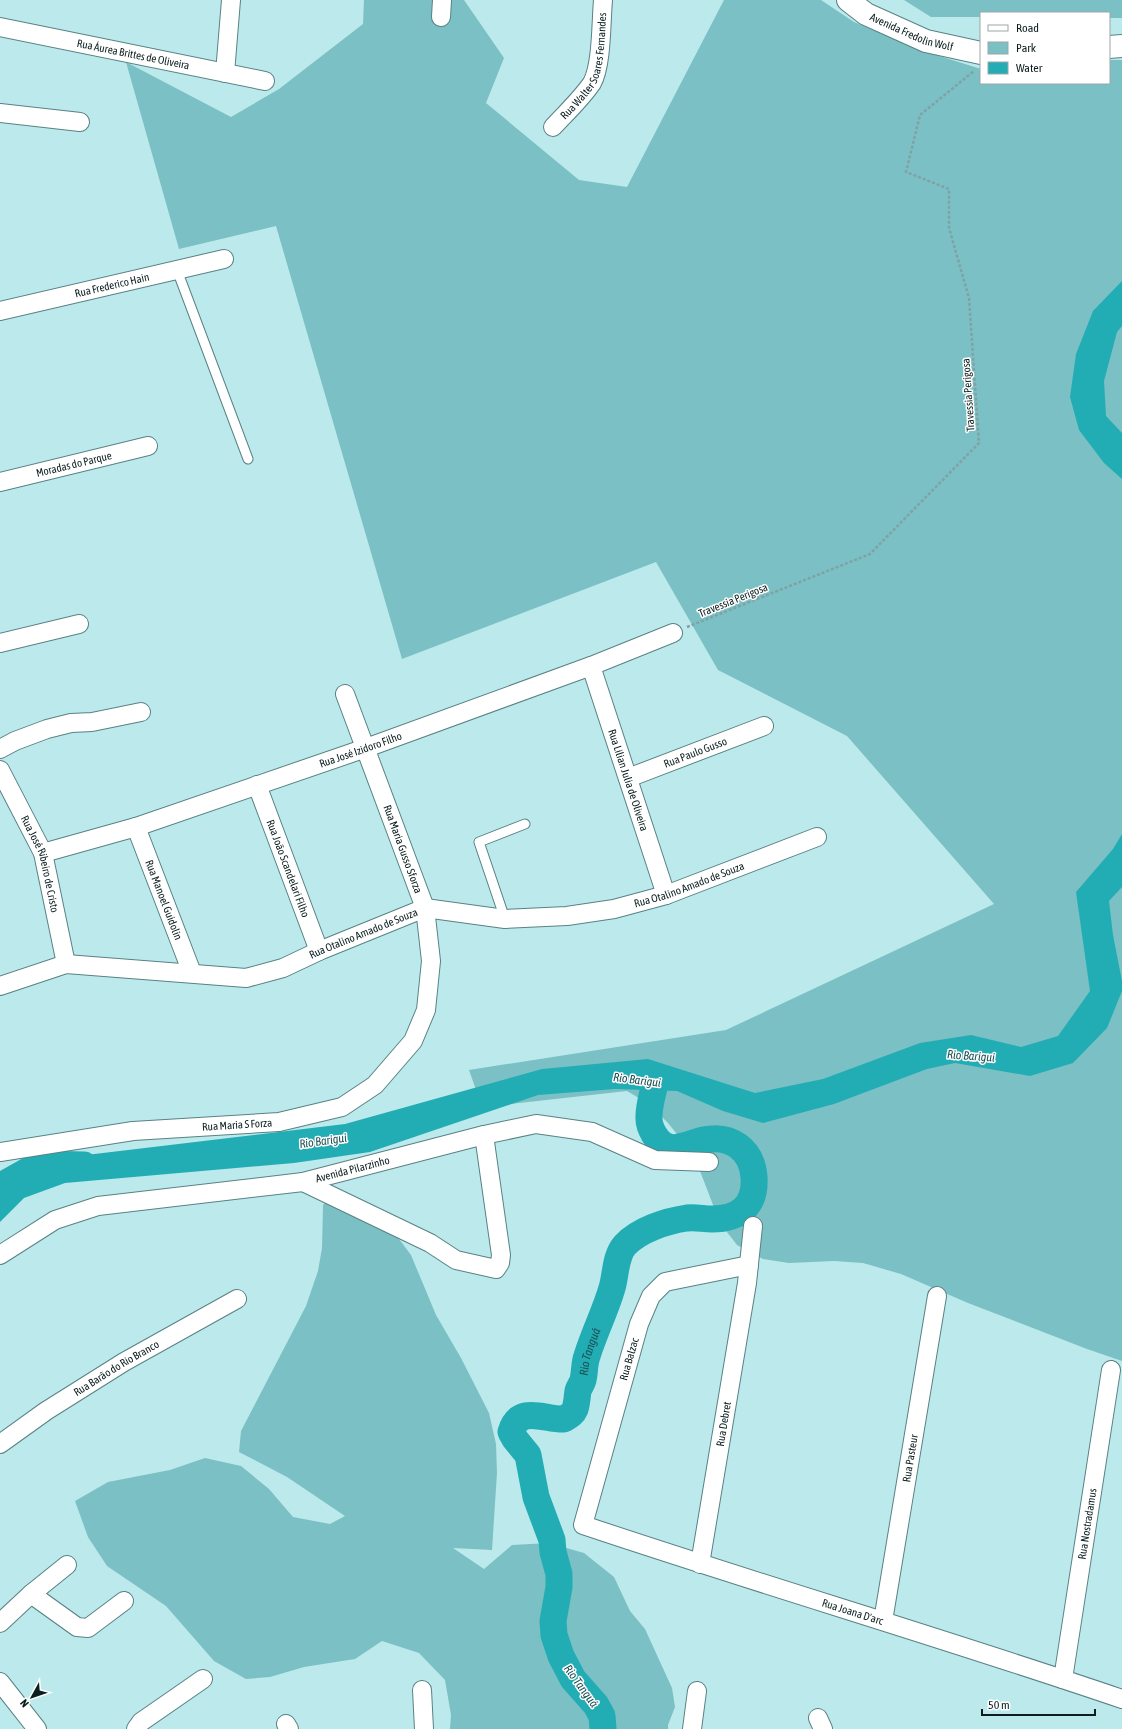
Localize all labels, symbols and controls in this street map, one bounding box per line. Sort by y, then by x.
street label: Avenida Fredolin Wolf [868,11,954,53]
street label: Rua Walter Soares Fernandes [558,12,608,121]
legend [980,12,1110,84]
text: Road [1016,21,1039,35]
street label: Rua Áurea Brittes de Oliveira [76,37,191,71]
text: Park [1016,41,1037,55]
text: Water [1016,61,1043,75]
street label: Rua Frederico Hain [74,271,150,299]
street label: Travessia Perigosa [959,358,977,432]
street label: Moradas do Parque [35,449,113,479]
street label: Travessia Perigosa [697,581,769,619]
street label: Rua Lilian Julia de Oliveira [606,728,651,832]
street label: Rua José Izidoro Filho [318,730,403,770]
street label: Rua Paulo Gusso [662,735,729,770]
street label: Rua Maria Gusso Sforza [381,803,425,895]
street label: Rua José Ribeiro de Cristo [19,813,61,913]
street label: Rua João Scandelari Filho [264,818,312,919]
street label: Rua Manoel Guidolin [143,858,185,942]
street label: Rua Otalino Amado de Souza [633,860,746,909]
street label: Rua Otalino Amado de Souza [307,906,419,961]
water label: Rio Barigui [947,1047,996,1065]
water label: Rio Barigui [612,1070,662,1090]
street label: Rua Maria S Forza [202,1116,273,1133]
water label: Rio Barigui [298,1131,348,1151]
street label: Avenida Pilarzinho [314,1154,391,1184]
water label: Rio Tanguá [577,1326,604,1376]
street label: Rua Balzac [617,1335,641,1382]
street label: Rua Barão do Rio Branco [71,1338,161,1398]
street label: Rua Debret [714,1401,733,1447]
street label: Rua Pasteur [900,1433,920,1483]
street label: Rua Nostradamus [1076,1487,1099,1560]
street label: Rua Joana D'arc [821,1596,886,1627]
water label: Rio Tanguá [561,1662,601,1710]
north arrow [12,1677,52,1717]
scale bar [982,1691,1095,1717]
text: N [18,1697,31,1710]
text: 50 m [988,1698,1010,1712]

